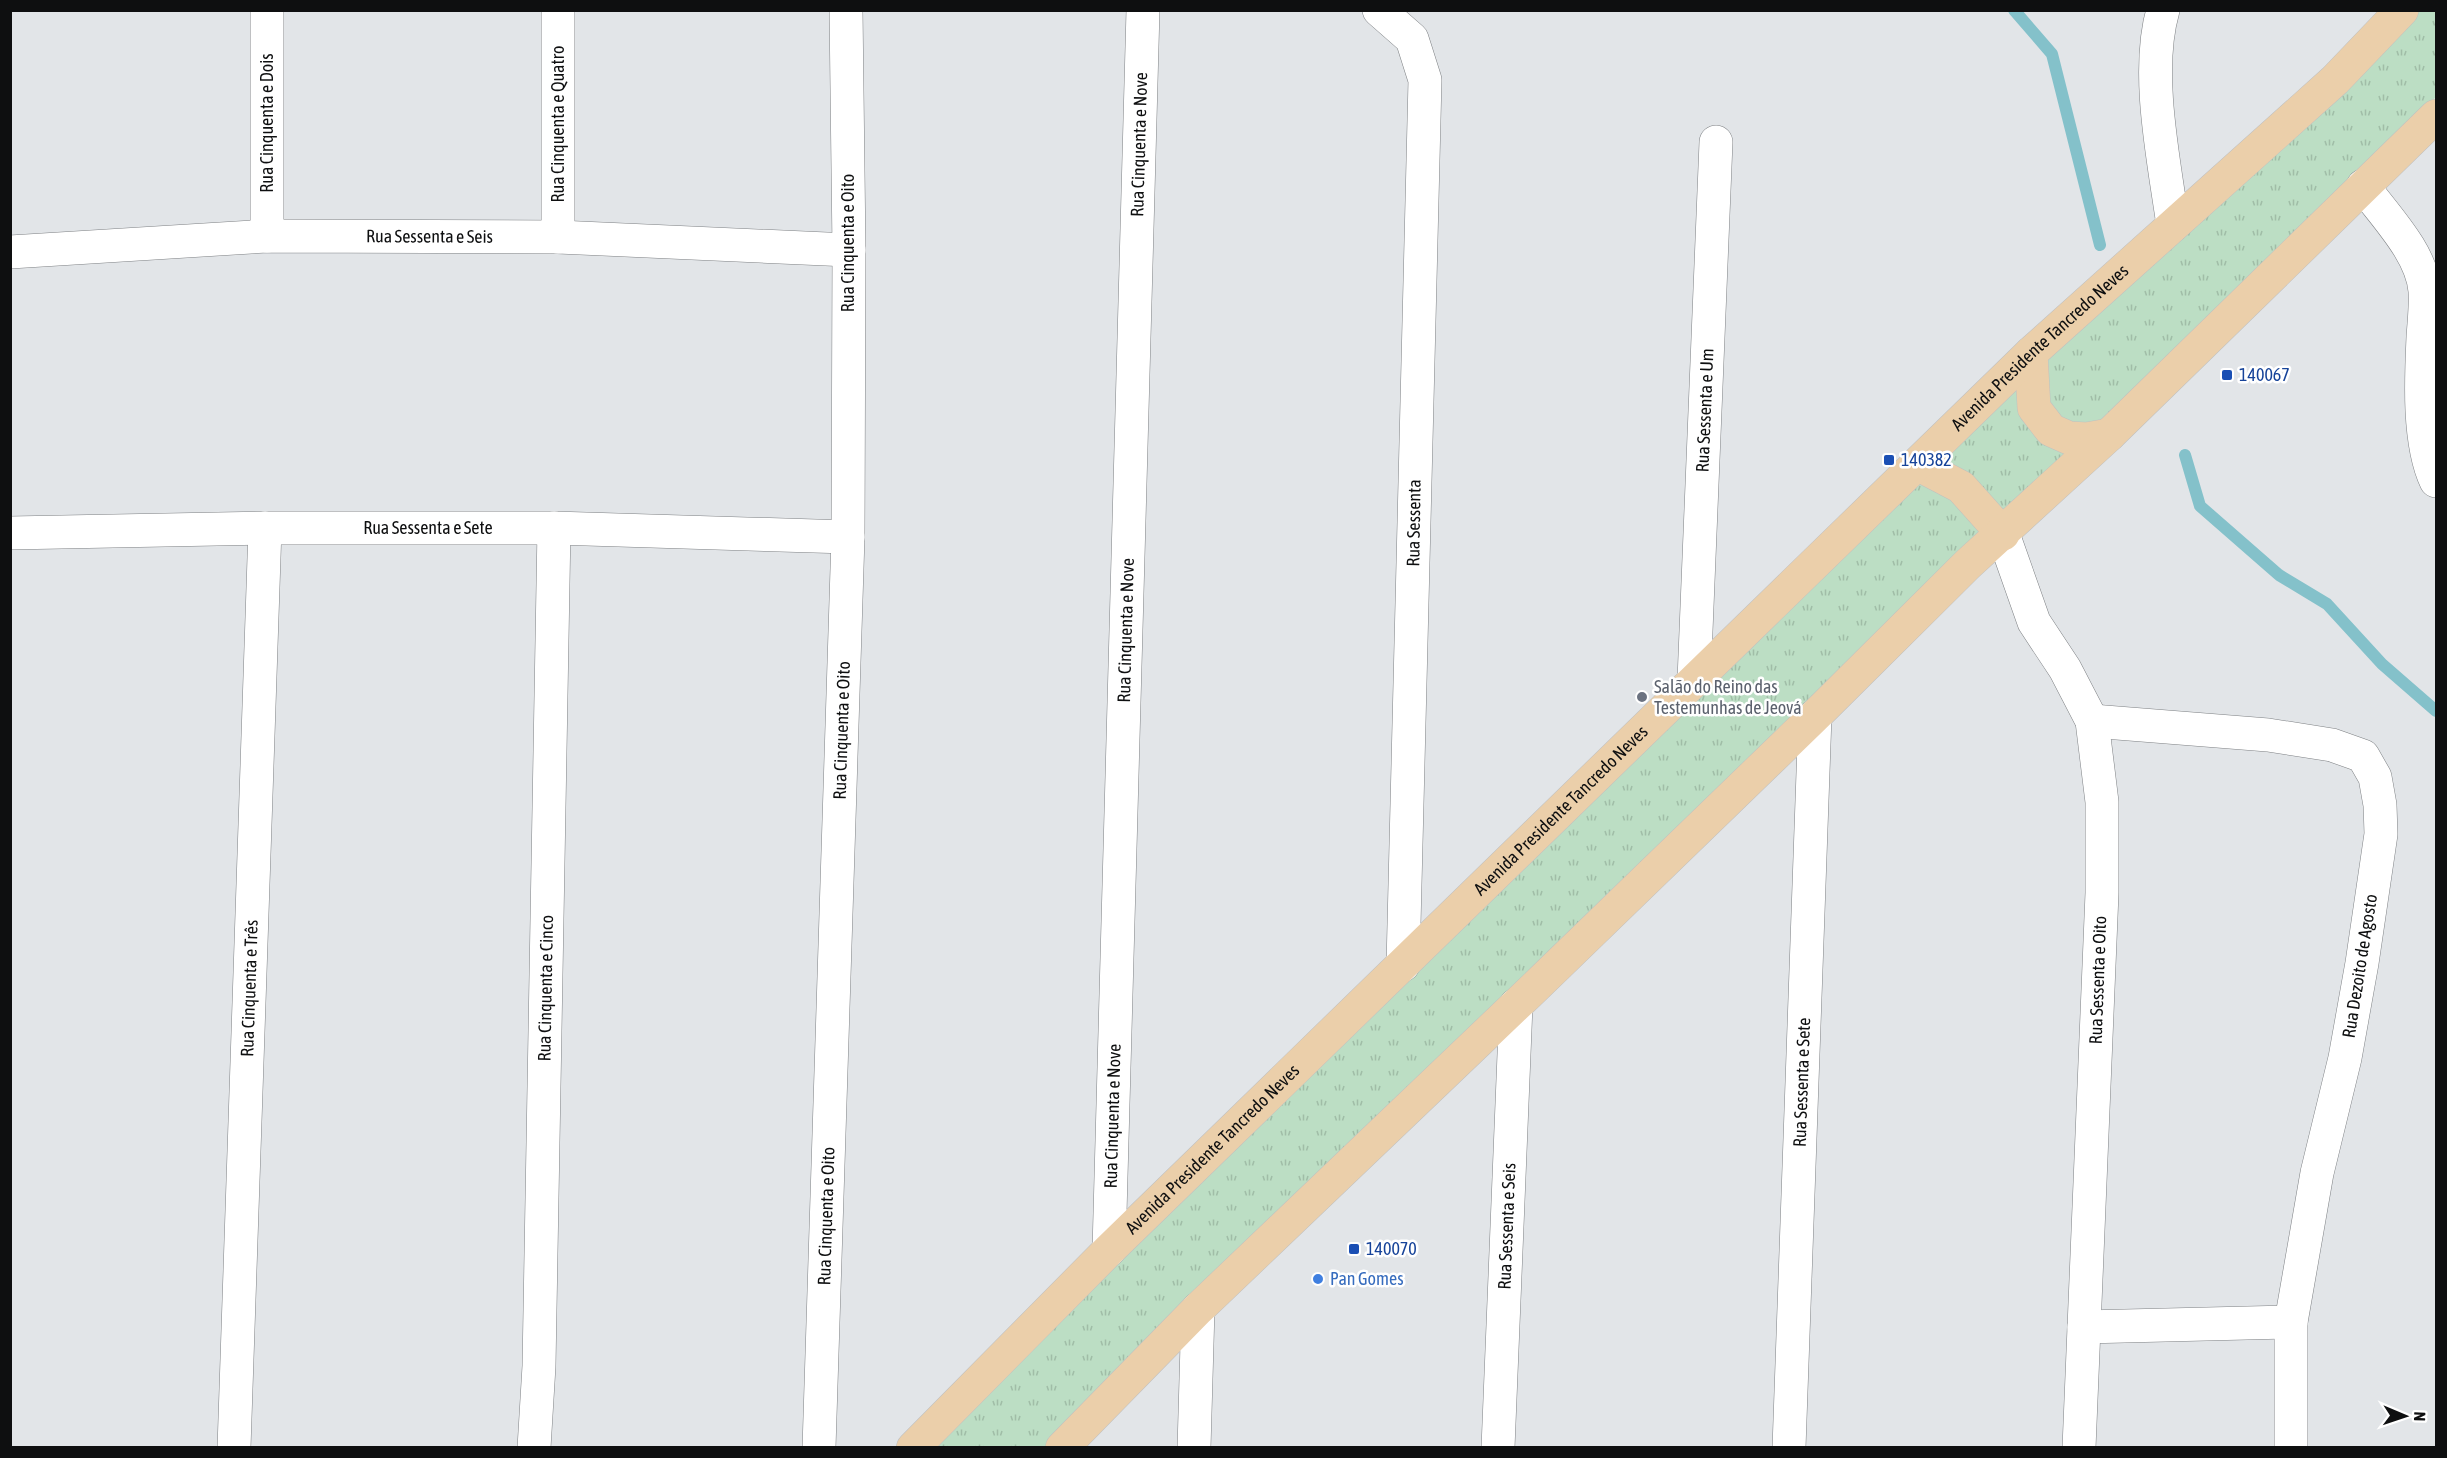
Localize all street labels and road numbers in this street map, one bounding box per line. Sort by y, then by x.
street label: Rua Cinquenta e Quatro [547,46,568,202]
street label: Rua Cinquenta e Dois [256,53,277,193]
street label: Rua Cinquenta e Nove [1126,72,1151,217]
street label: Rua Cinquenta e Oito [837,174,858,312]
street label: Rua Sessenta e Seis [366,225,493,247]
street label: Avenida Presidente Tancredo Neves [1947,260,2132,435]
street label: Rua Sessenta e Um [1692,348,1718,473]
street label: Rua Sessenta [1402,479,1425,567]
street label: Rua Sessenta e Sete [363,517,493,538]
street label: Rua Cinquenta e Nove [1113,558,1138,703]
street label: Rua Cinquenta e Oito [829,661,854,800]
street label: Avenida Presidente Tancredo Neves [1469,721,1652,899]
street label: Rua Dezoito de Agosto [2338,893,2381,1039]
street label: Rua Cinquenta e Cinco [533,915,557,1062]
street label: Rua Sessenta e Oito [2085,915,2110,1045]
street label: Rua Cinquenta e Três [236,919,262,1057]
street label: Rua Sessenta e Sete [1789,1017,1814,1147]
street label: Rua Cinquenta e Nove [1100,1043,1125,1189]
street label: Avenida Presidente Tancredo Neves [1121,1060,1303,1238]
street label: Rua Cinquenta e Oito [813,1147,839,1286]
street label: Rua Sessenta e Seis [1493,1162,1520,1290]

